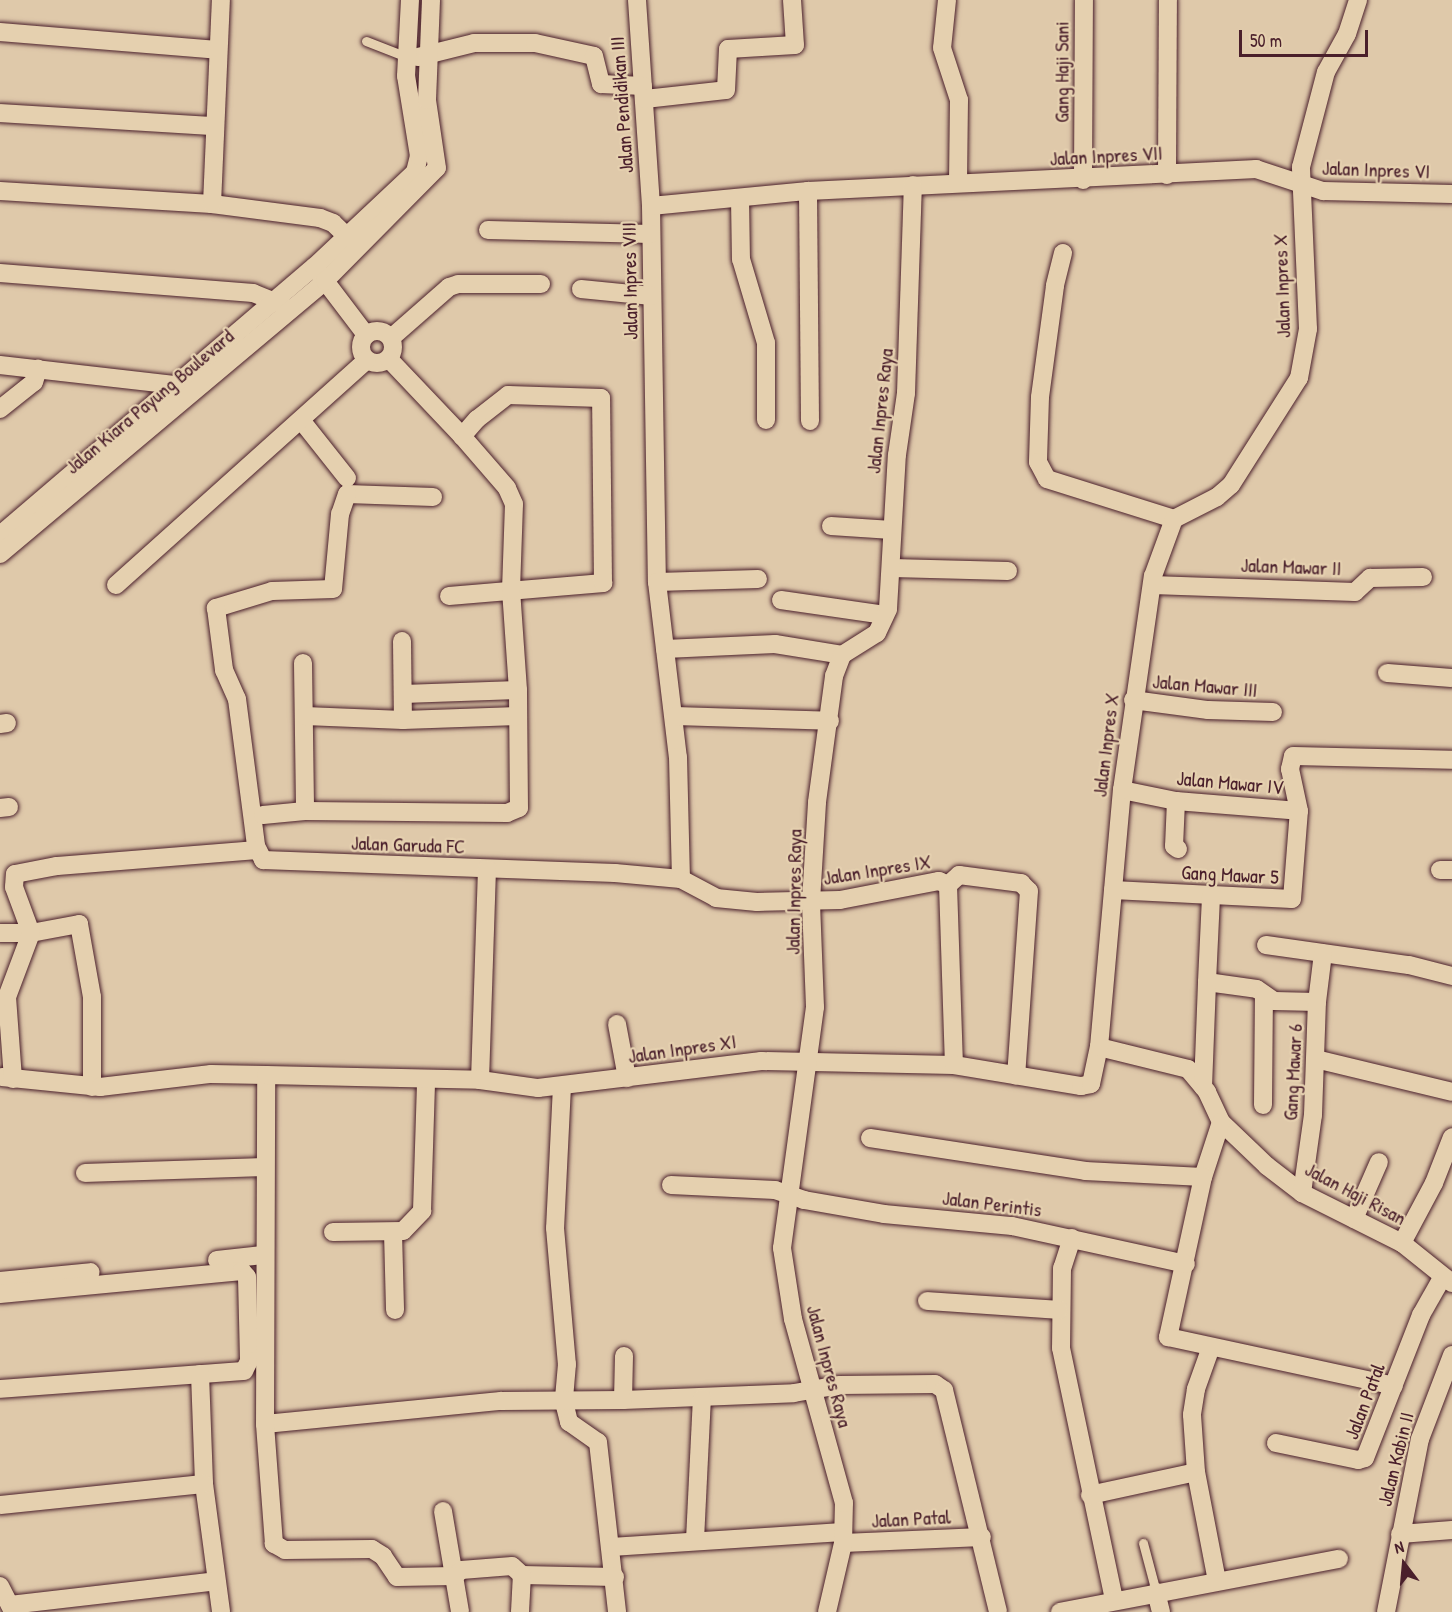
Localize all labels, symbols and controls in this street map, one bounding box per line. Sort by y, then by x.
scale bar [1242,18,1371,56]
street label: Gang Haji Sani [1049,21,1073,123]
text: 50 m [1250,28,1282,53]
street label: Jalan Pendidikan III [604,36,638,174]
street label: Jalan Inpres VII [1049,140,1163,170]
street label: Jalan Inpres VI [1321,155,1431,183]
street label: Jalan Inpres VIII [616,222,642,340]
street label: Jalan Inpres X [1267,233,1295,339]
street label: Jalan Kiara Payung Boulevard [60,324,238,478]
street label: Jalan Inpres Raya [861,347,897,475]
street label: Jalan Mawar II [1240,552,1342,580]
street label: Jalan Mawar III [1152,668,1258,702]
street label: Jalan Inpres X [1087,692,1123,798]
street label: Jalan Mawar IV [1176,765,1284,799]
street label: Jalan Inpres Raya [780,829,806,955]
street label: Jalan Garuda FC [351,830,465,858]
street label: Jalan Inpres IX [821,849,933,889]
street label: Gang Mawar 5 [1181,859,1279,889]
street label: Gang Mawar 6 [1277,1023,1307,1121]
street label: Jalan Inpres XI [626,1029,738,1067]
street label: Jalan Haji Risan [1301,1156,1411,1230]
street label: Jalan Perintis [941,1185,1043,1221]
street label: Jalan Inpres Raya [802,1302,858,1430]
street label: Jalan Patal [1339,1360,1389,1442]
street label: Jalan Kabin II [1372,1409,1418,1509]
street label: Jalan Patal [871,1504,951,1532]
north arrow [1374,1534,1434,1594]
text: N [1392,1535,1406,1558]

